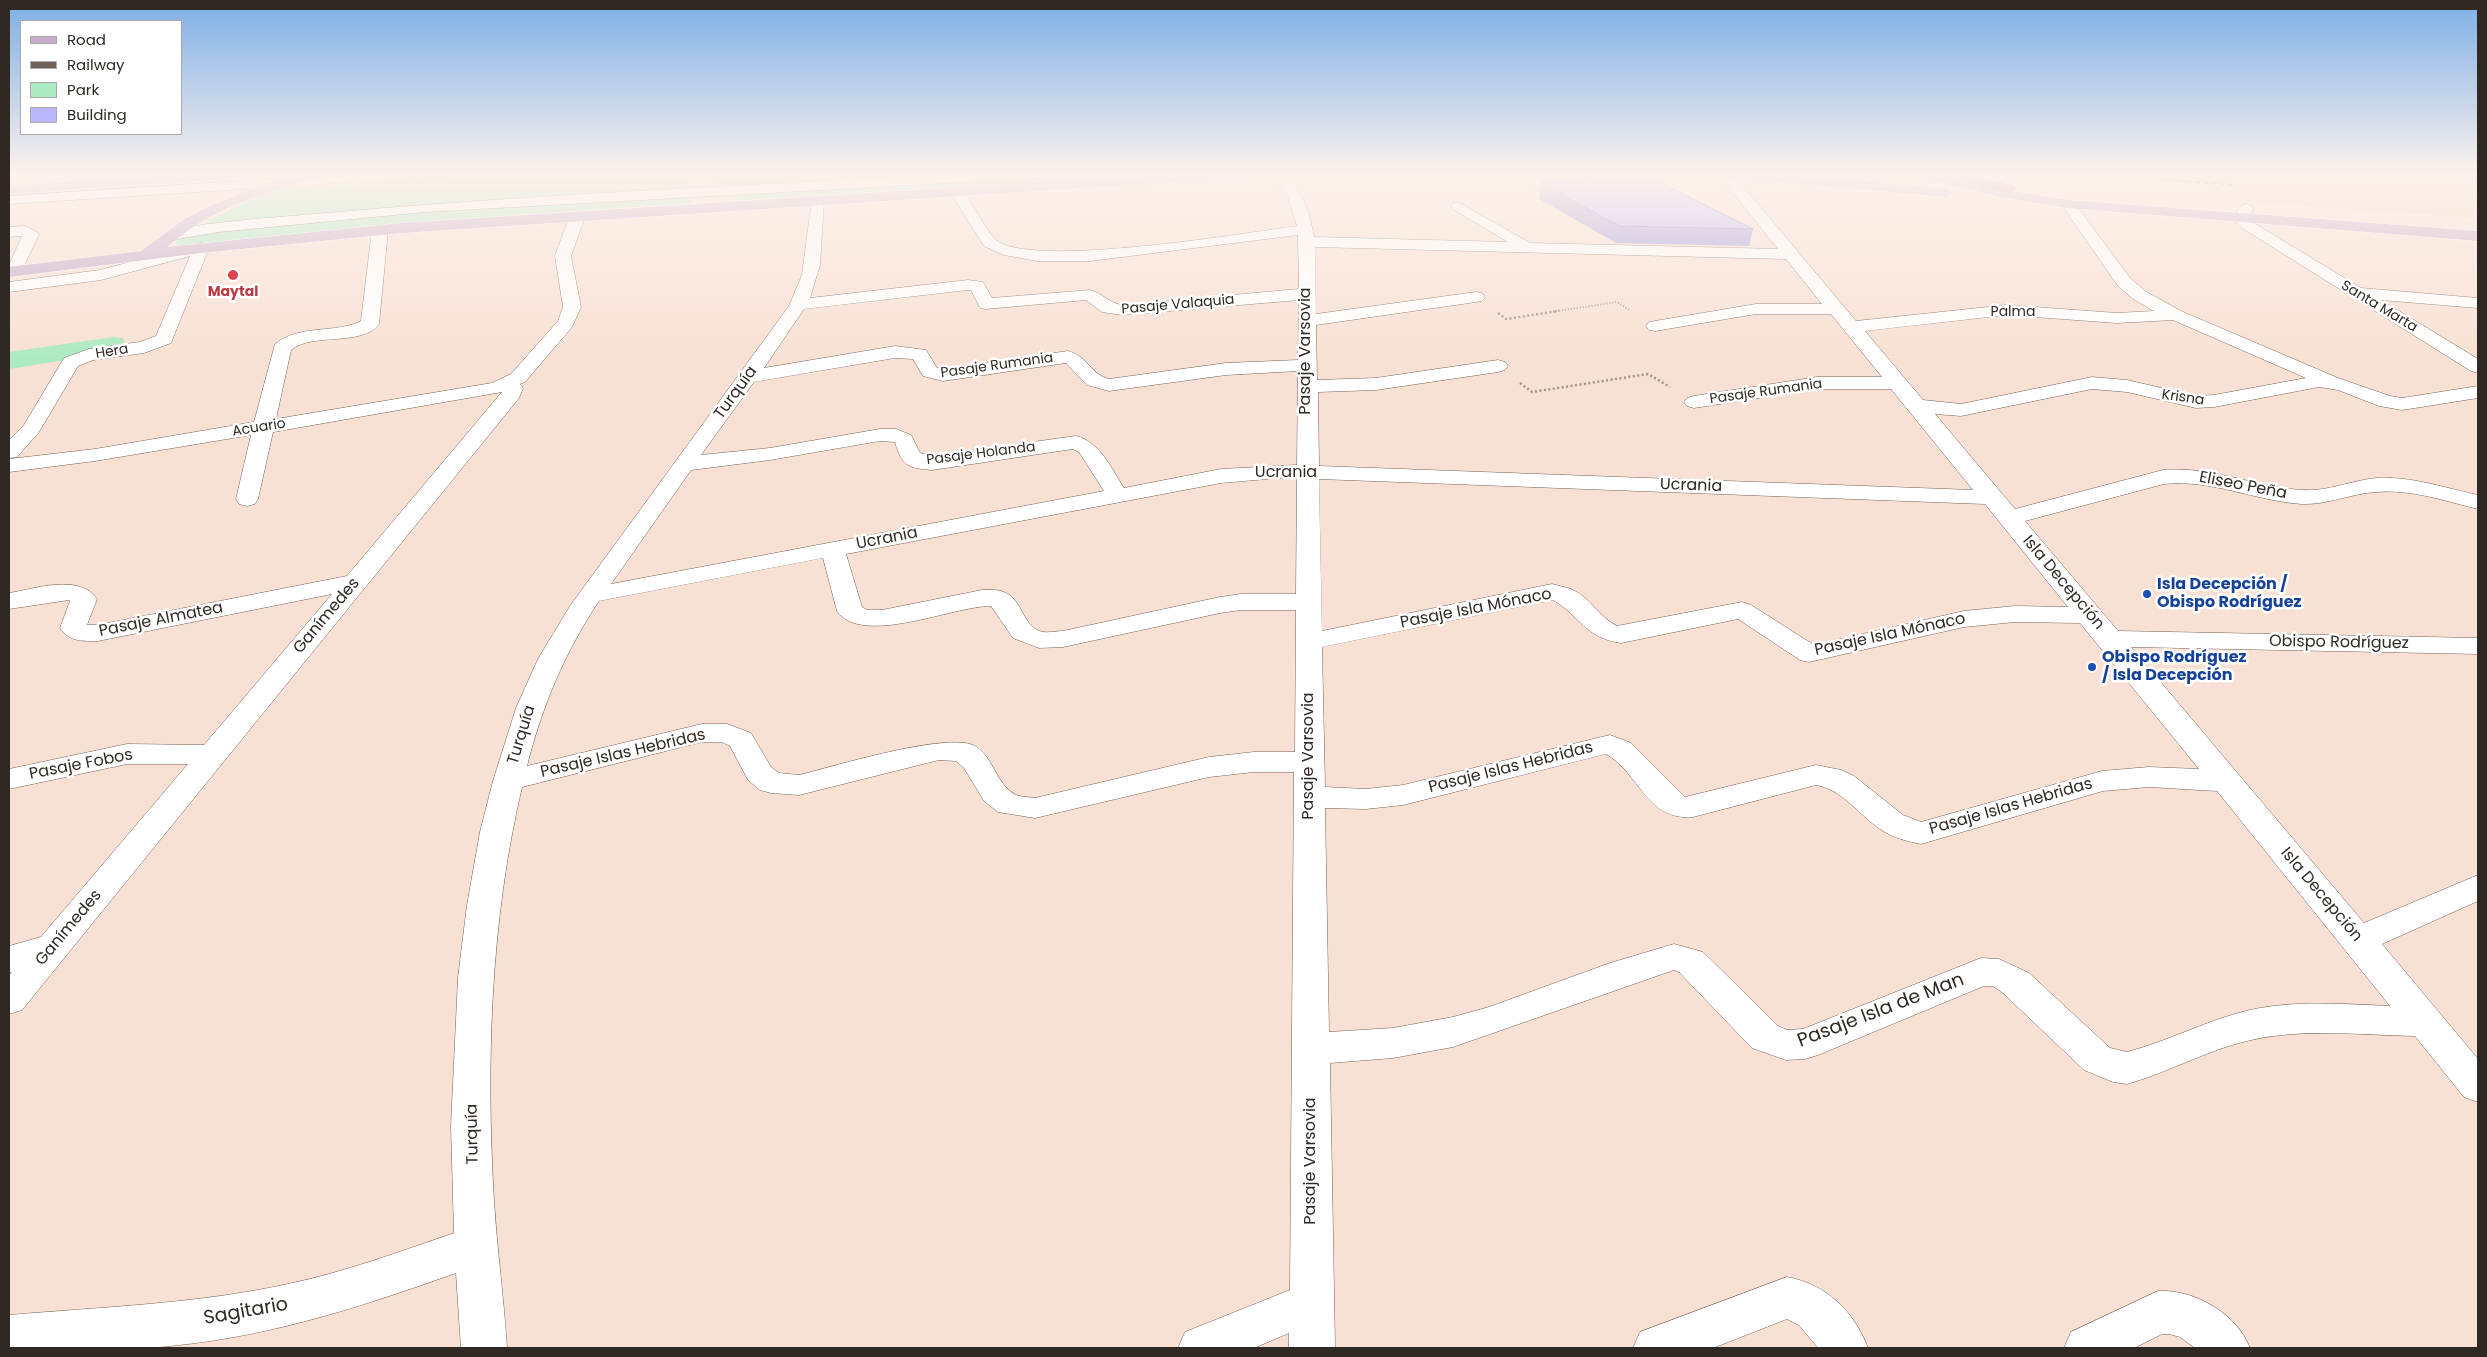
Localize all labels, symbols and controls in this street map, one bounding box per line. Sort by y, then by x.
legend [20,20,182,135]
text: Road [67,29,106,50]
text: Railway [67,54,125,75]
text: Park [67,79,99,100]
text: Building [67,104,127,125]
marker: Maytal [226,268,240,282]
street label: Santa Marta [2338,278,2420,336]
place label: Maytal [208,284,258,300]
street label: Pasaje Varsovia [1296,287,1316,415]
street label: Pasaje Valaquia [1121,292,1235,318]
street label: Palma [1991,304,2035,320]
street label: Hera [94,341,130,363]
street label: Pasaje Rumania [940,350,1054,382]
street label: Turquía [710,363,762,423]
street label: Pasaje Rumania [1709,376,1823,408]
street label: Krisna [2161,387,2205,409]
street label: Acuario [231,415,287,441]
street label: Pasaje Holanda [926,439,1036,469]
street label: Ucrania [1255,463,1317,483]
street label: Eliseo Peña [2197,468,2289,504]
street label: Ucrania [1660,475,1722,497]
street label: Ucrania [855,524,919,554]
street label: Isla Decepción [2018,532,2108,634]
street label: Ganímedes [290,574,364,658]
place label: Isla Decepción / Obispo Rodríguez [2157,575,2301,613]
street label: Pasaje Isla Mónaco [1399,585,1553,633]
marker: Isla Decepción / Obispo Rodríguez [2141,588,2153,600]
street label: Pasaje Almatea [97,599,225,641]
street label: Pasaje Isla Mónaco [1813,610,1967,660]
street label: Obispo Rodríguez [2269,632,2409,654]
place label: Obispo Rodríguez / Isla Decepción [2102,648,2246,686]
marker: Obispo Rodríguez / Isla Decepción [2086,661,2098,673]
street label: Pasaje Varsovia [1299,692,1319,820]
street label: Turquía [504,703,540,767]
street label: Pasaje Islas Hebridas [539,726,707,782]
street label: Pasaje Islas Hebridas [1427,738,1595,798]
street label: Pasaje Fobos [28,746,134,784]
street label: Pasaje Islas Hebridas [1927,775,2095,839]
street label: Isla Decepción [2276,844,2366,946]
street label: Ganímedes [32,886,106,970]
street label: Pasaje Isla de Man [1795,969,1967,1053]
street label: Pasaje Varsovia [1301,1097,1321,1225]
street label: Turquía [463,1104,483,1164]
street label: Sagitario [202,1293,290,1331]

